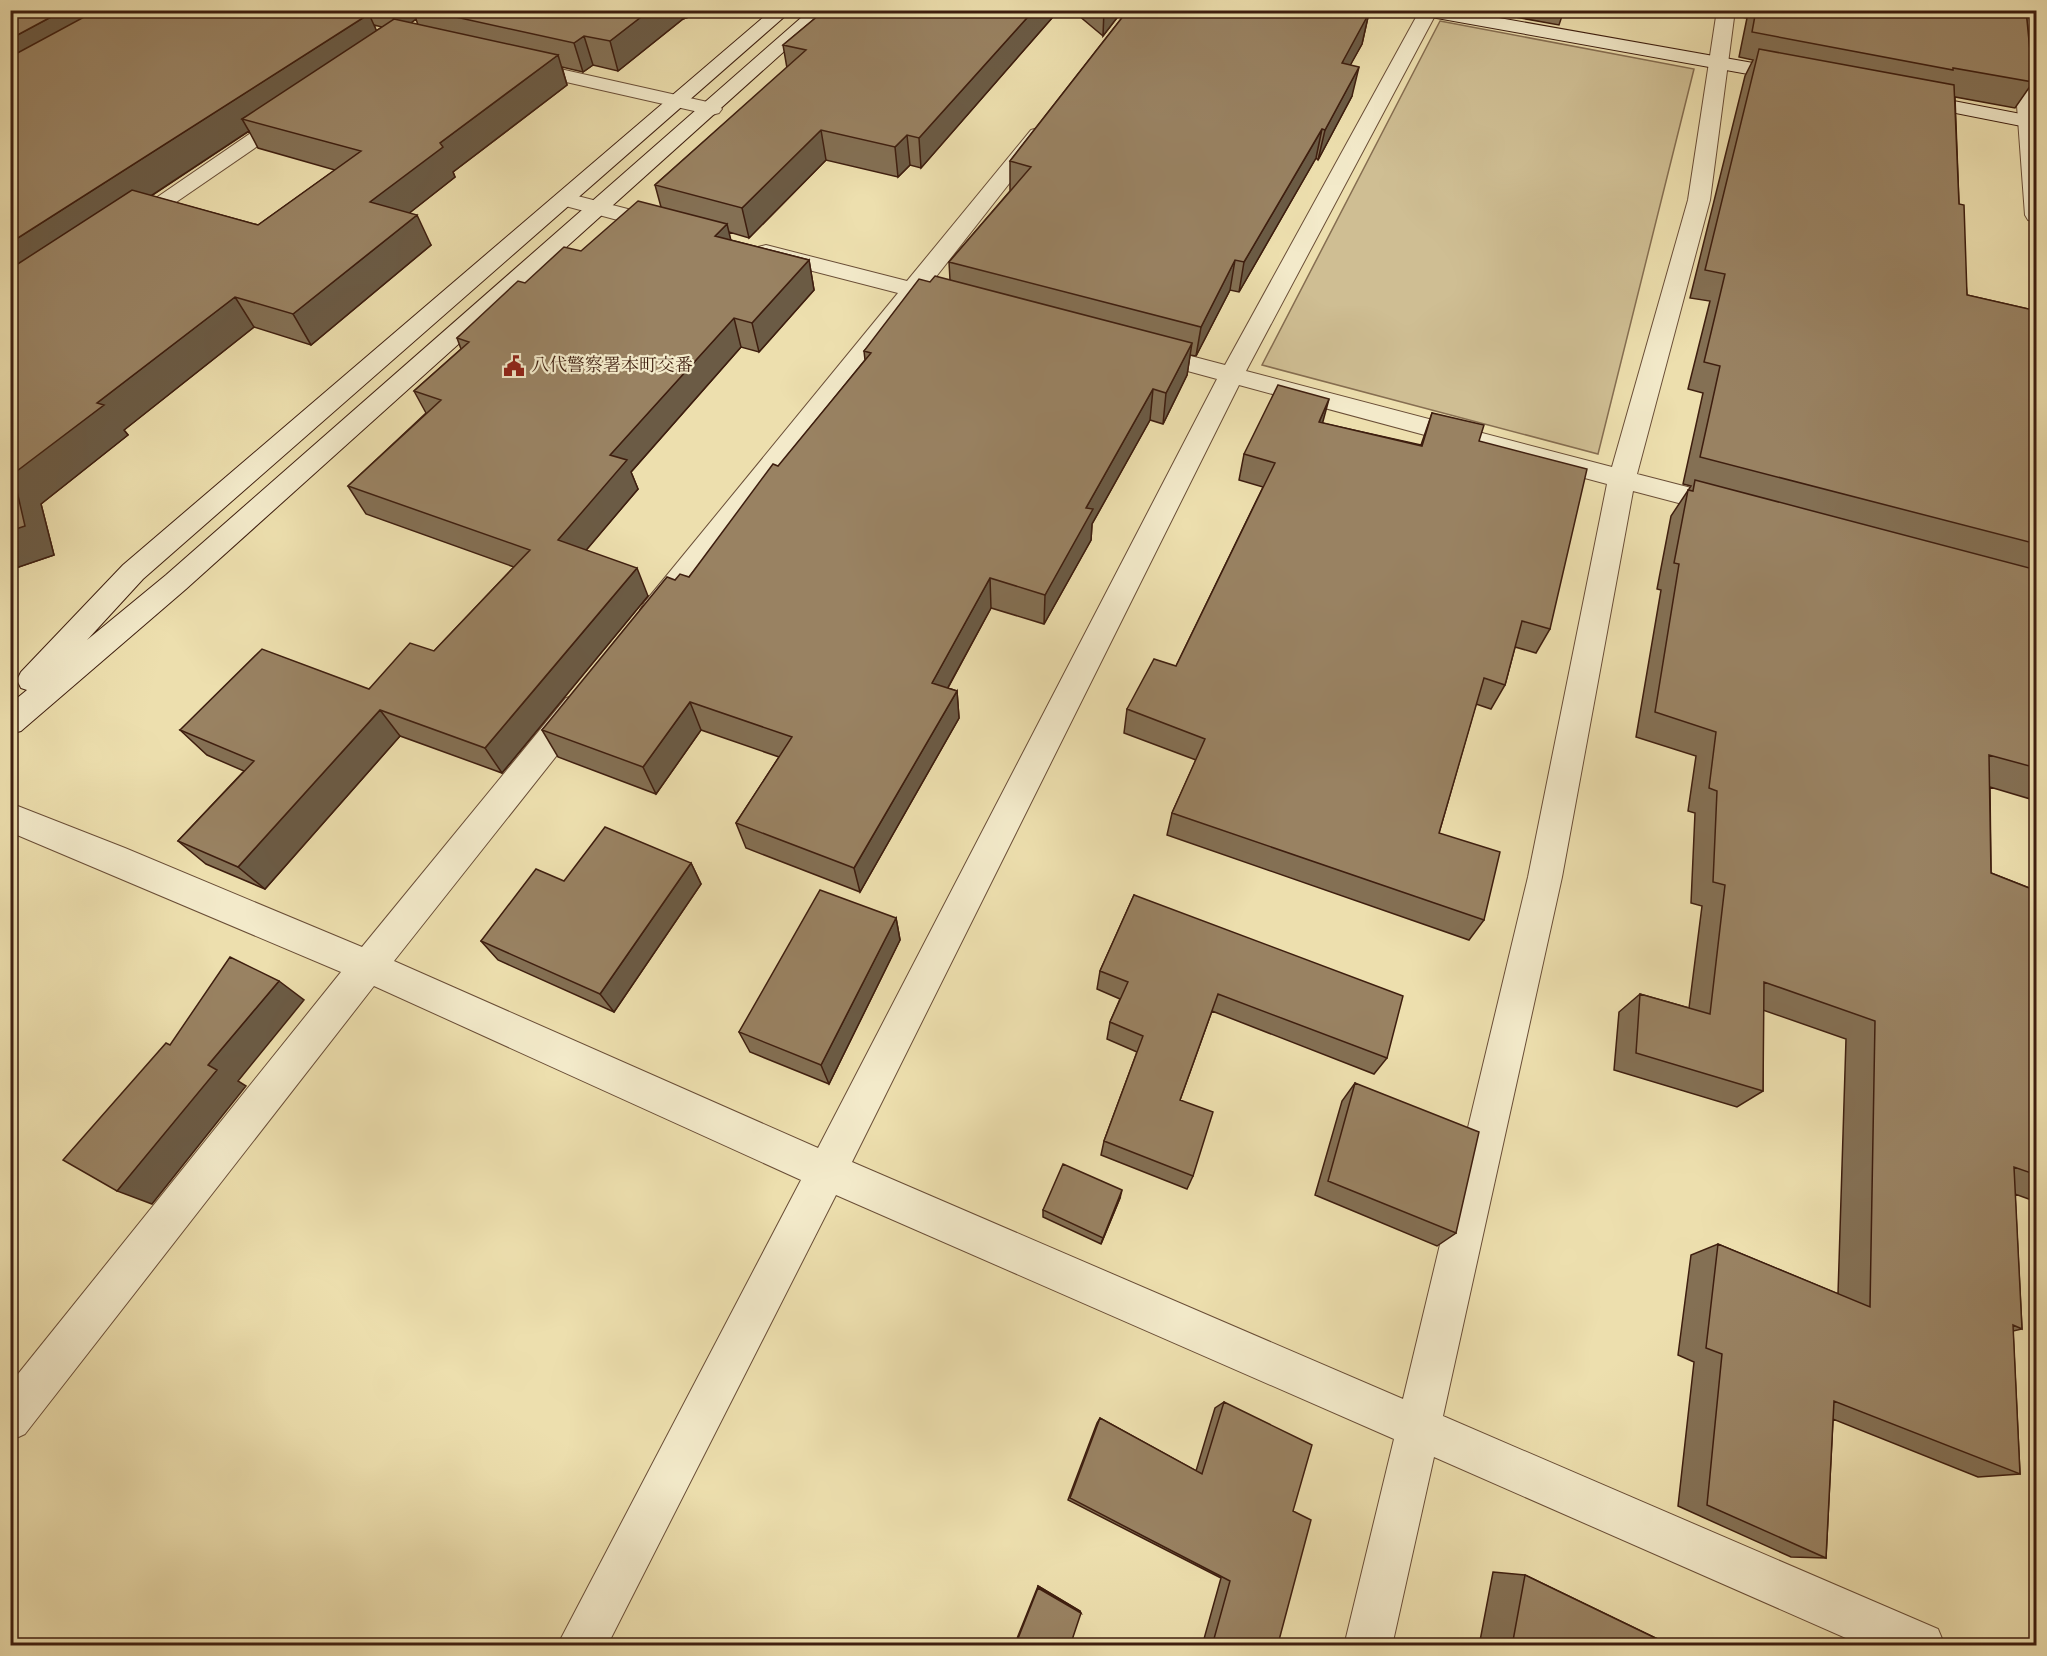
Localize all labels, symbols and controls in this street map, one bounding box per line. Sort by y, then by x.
public building icon: 八代警察署本町交番 [502,354,526,378]
place label: 八代警察署本町交番 [531,355,693,375]

